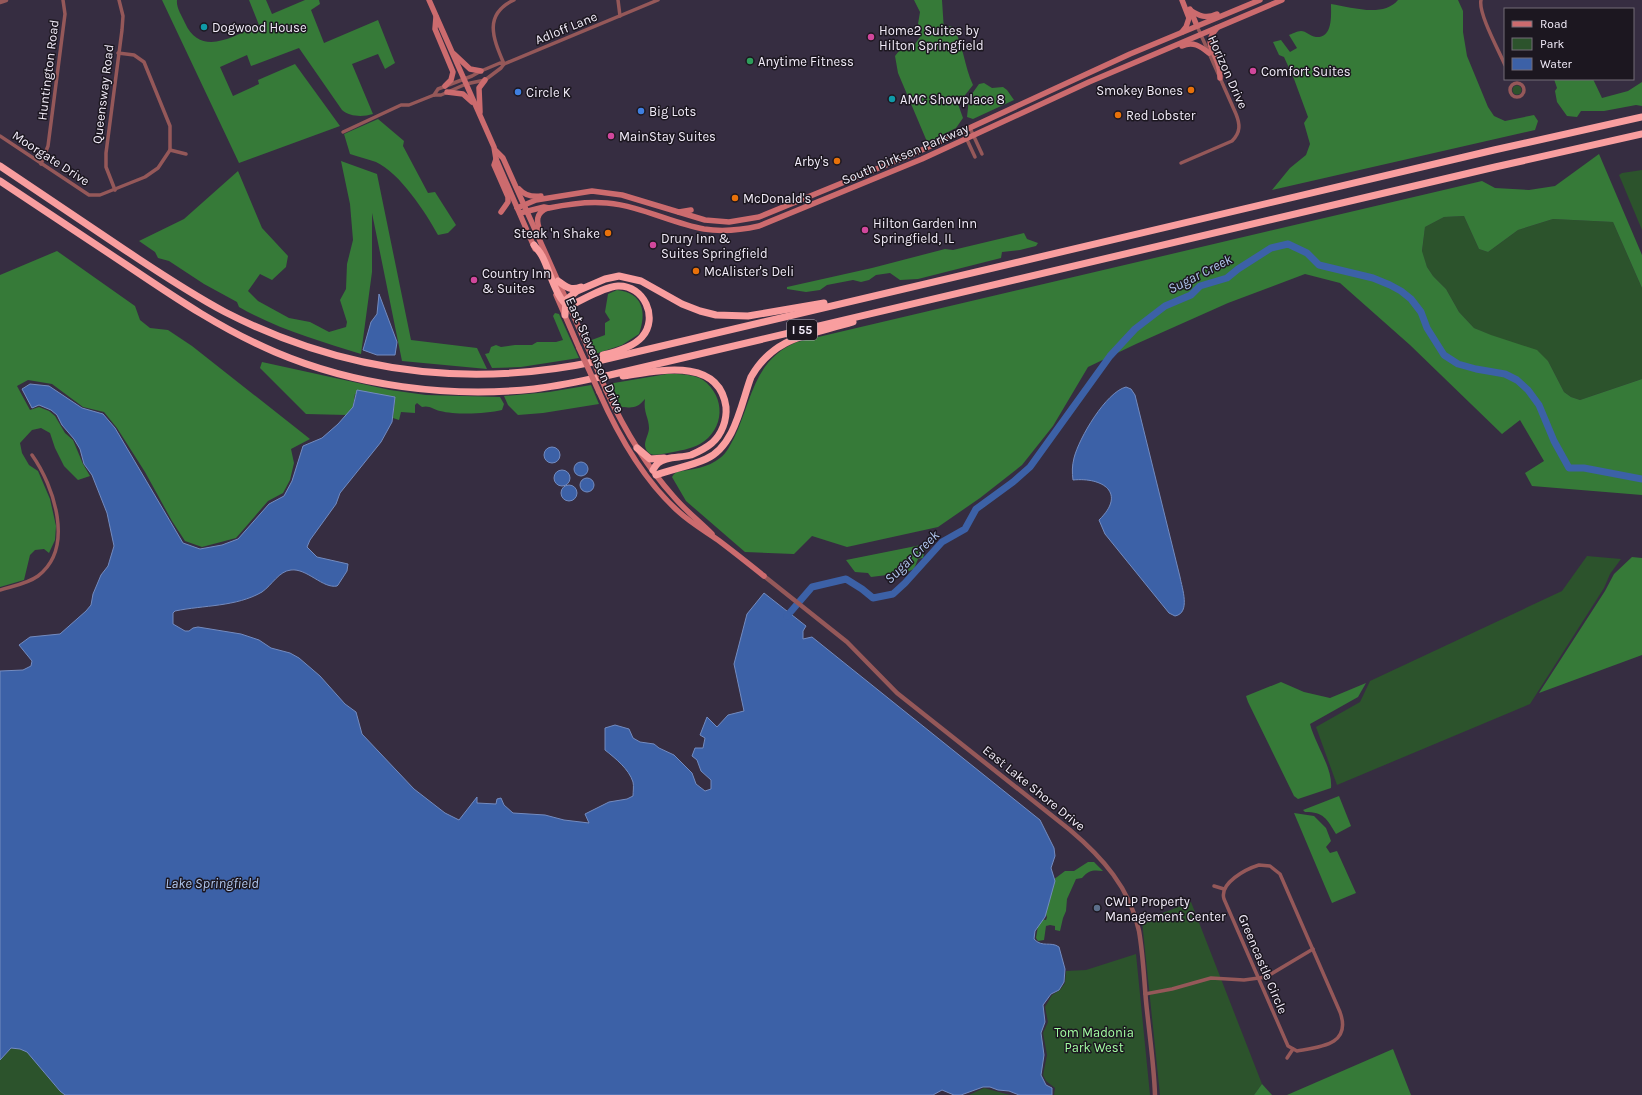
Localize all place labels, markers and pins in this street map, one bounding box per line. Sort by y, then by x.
place label: Dogwood House [212,20,307,35]
marker: Dogwood House [199,22,209,32]
place label: Home2 Suites by Hilton Springfield [879,23,984,53]
marker: Home2 Suites by Hilton Springfield [866,32,876,42]
place label: Anytime Fitness [758,54,854,69]
marker: Anytime Fitness [745,56,755,66]
place label: Comfort Suites [1261,64,1351,79]
marker: Comfort Suites [1248,66,1258,76]
place label: Smokey Bones [1096,83,1183,98]
place label: Circle K [526,85,571,100]
marker: Smokey Bones [1186,85,1196,95]
marker: Circle K [513,87,523,97]
place label: AMC Showplace 8 [900,92,1005,107]
marker: AMC Showplace 8 [887,94,897,104]
place label: Big Lots [649,104,696,119]
marker: Big Lots [636,106,646,116]
place label: Red Lobster [1126,108,1196,123]
marker: Red Lobster [1113,110,1123,120]
place label: MainStay Suites [619,129,716,144]
marker: MainStay Suites [606,131,616,141]
place label: Arby's [794,154,829,169]
marker: Arby's [832,156,842,166]
place label: McDonald's [743,191,812,206]
marker: McDonald's [730,193,740,203]
place label: Hilton Garden Inn Springfield, IL [873,216,977,246]
marker: Hilton Garden Inn Springfield, IL [860,225,870,235]
place label: Steak 'n Shake [513,226,600,241]
marker: Steak 'n Shake [603,228,613,238]
place label: Drury Inn & Suites Springfield [661,231,768,261]
marker: Drury Inn & Suites Springfield [648,240,658,250]
place label: McAlister's Deli [704,264,794,279]
place label: Country Inn & Suites [482,266,551,296]
marker: McAlister's Deli [691,266,701,276]
marker: Country Inn & Suites [469,275,479,285]
place label: CWLP Property Management Center [1105,894,1226,924]
marker: CWLP Property Management Center [1092,903,1102,913]

